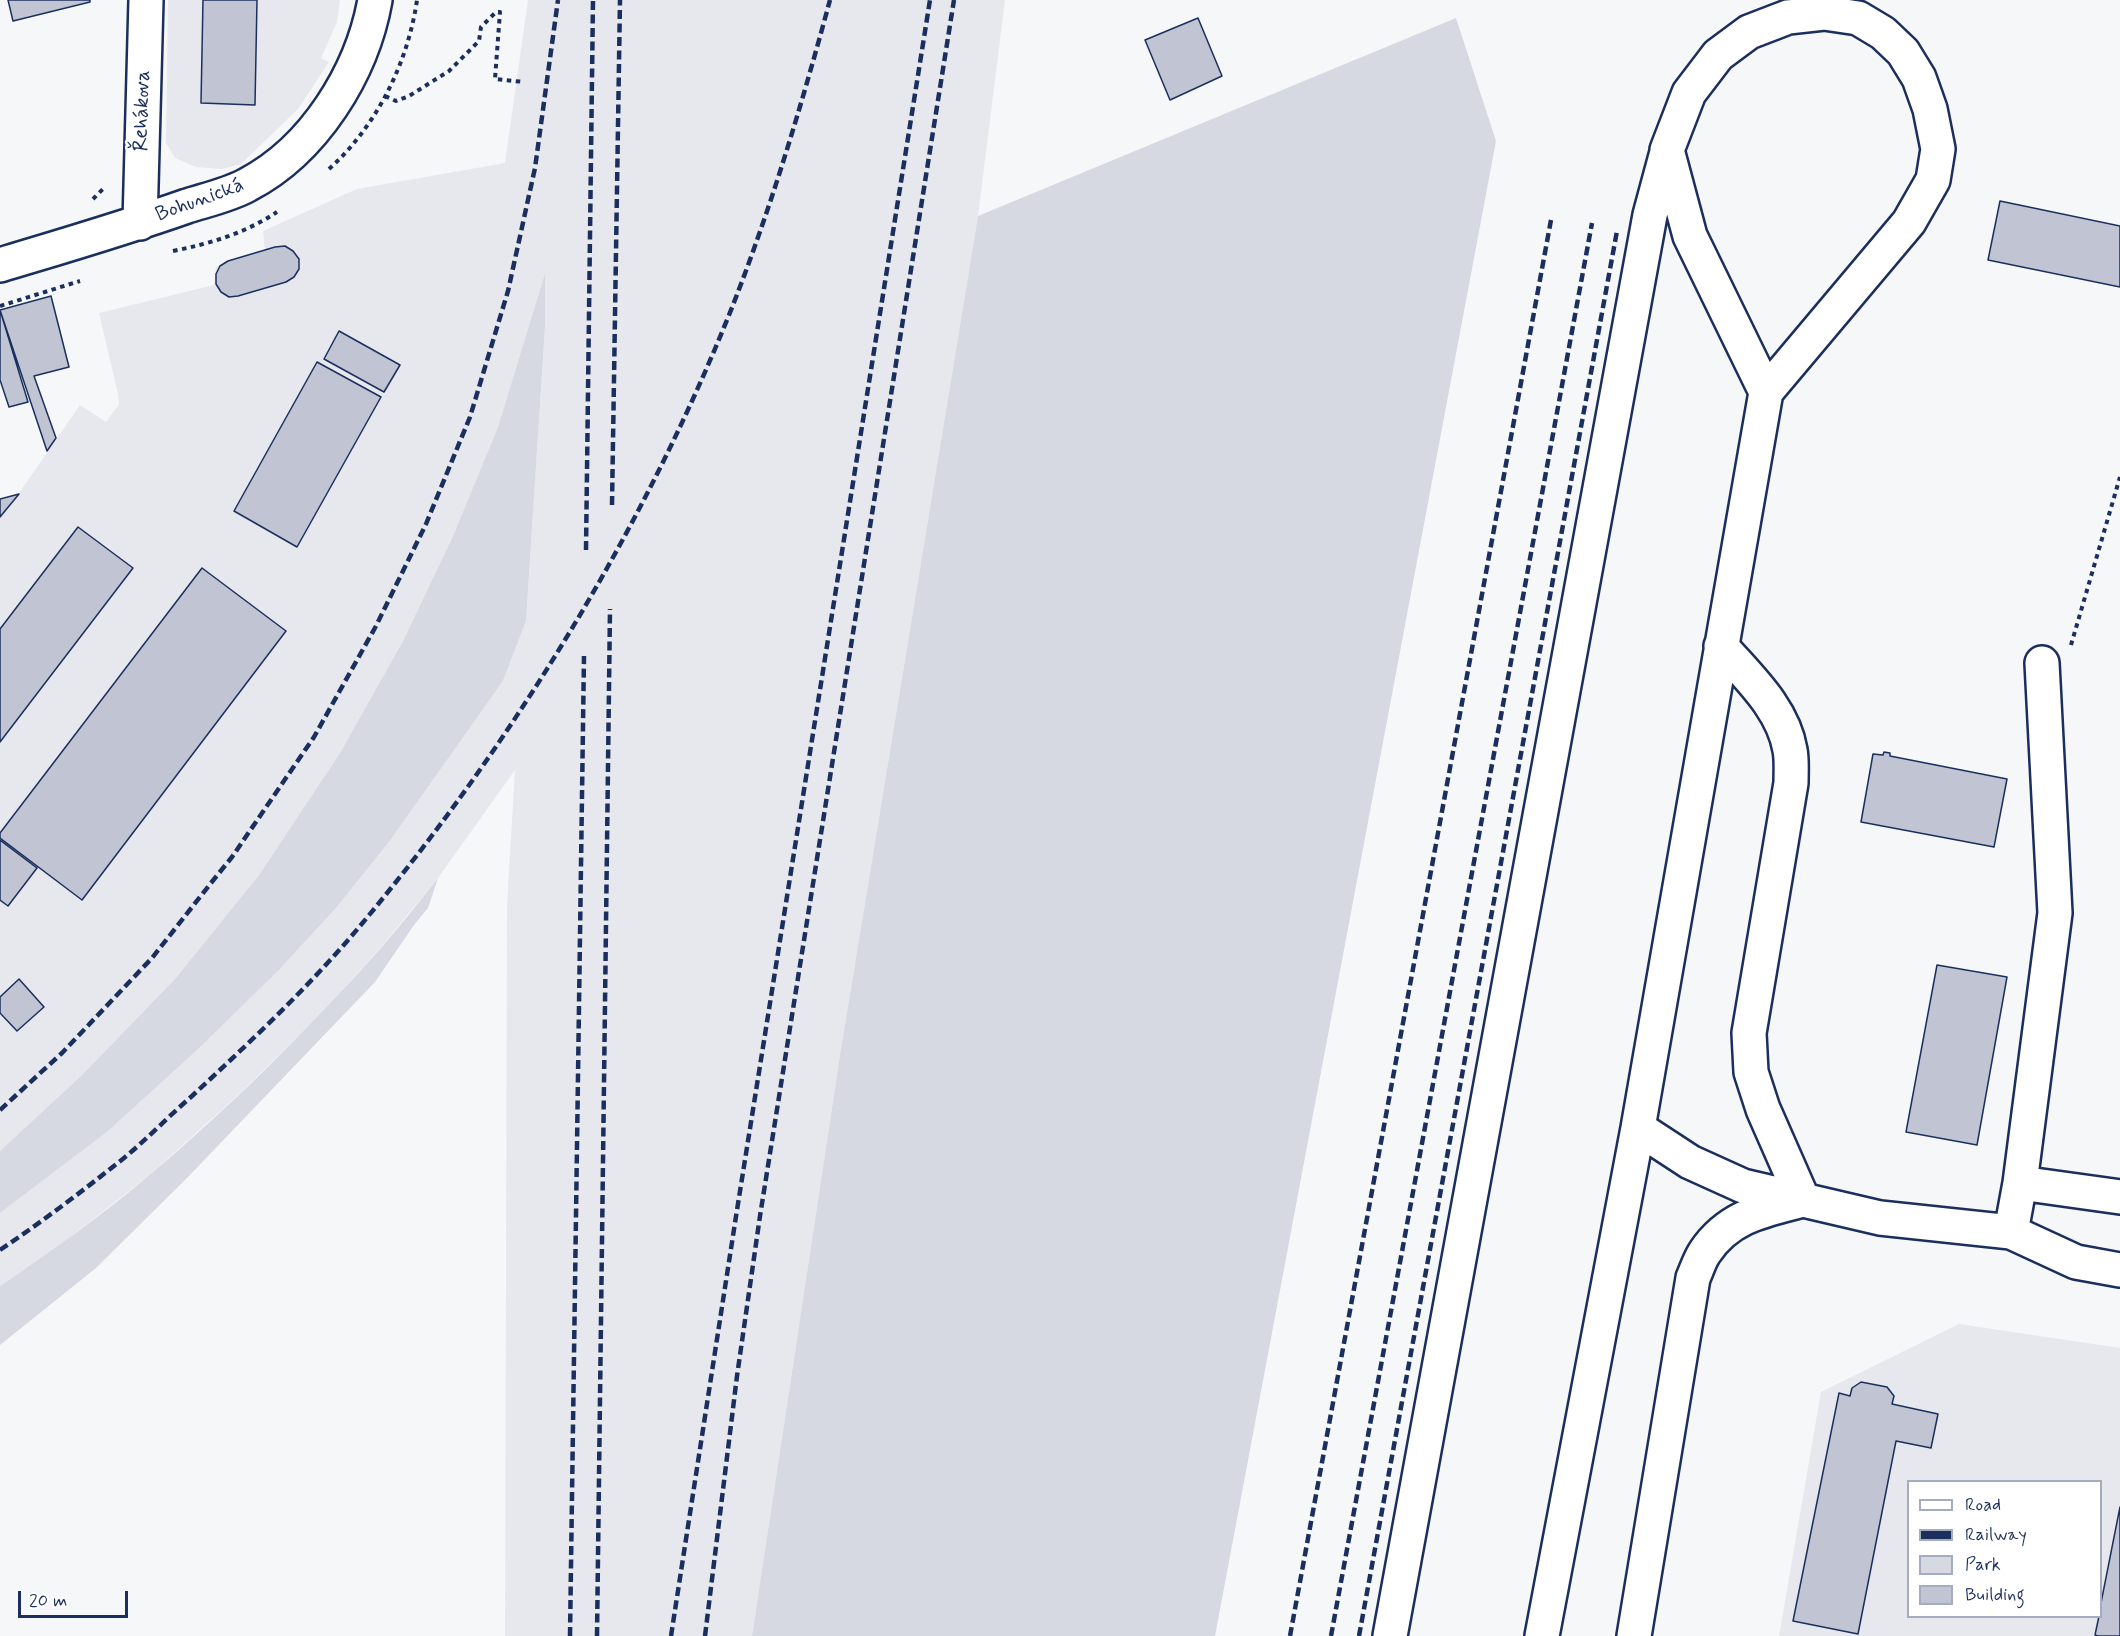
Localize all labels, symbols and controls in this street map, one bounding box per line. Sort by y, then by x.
street label: Řehákova [129,70,157,152]
street label: Bohunická [152,173,248,229]
legend [1907,1480,2102,1618]
text: Road [1965,1493,2001,1517]
text: Railway [1965,1523,2027,1547]
text: Park [1965,1553,2001,1577]
scale bar [21,1579,130,1617]
text: Building [1965,1583,2025,1607]
text: 20 m [29,1589,67,1613]

